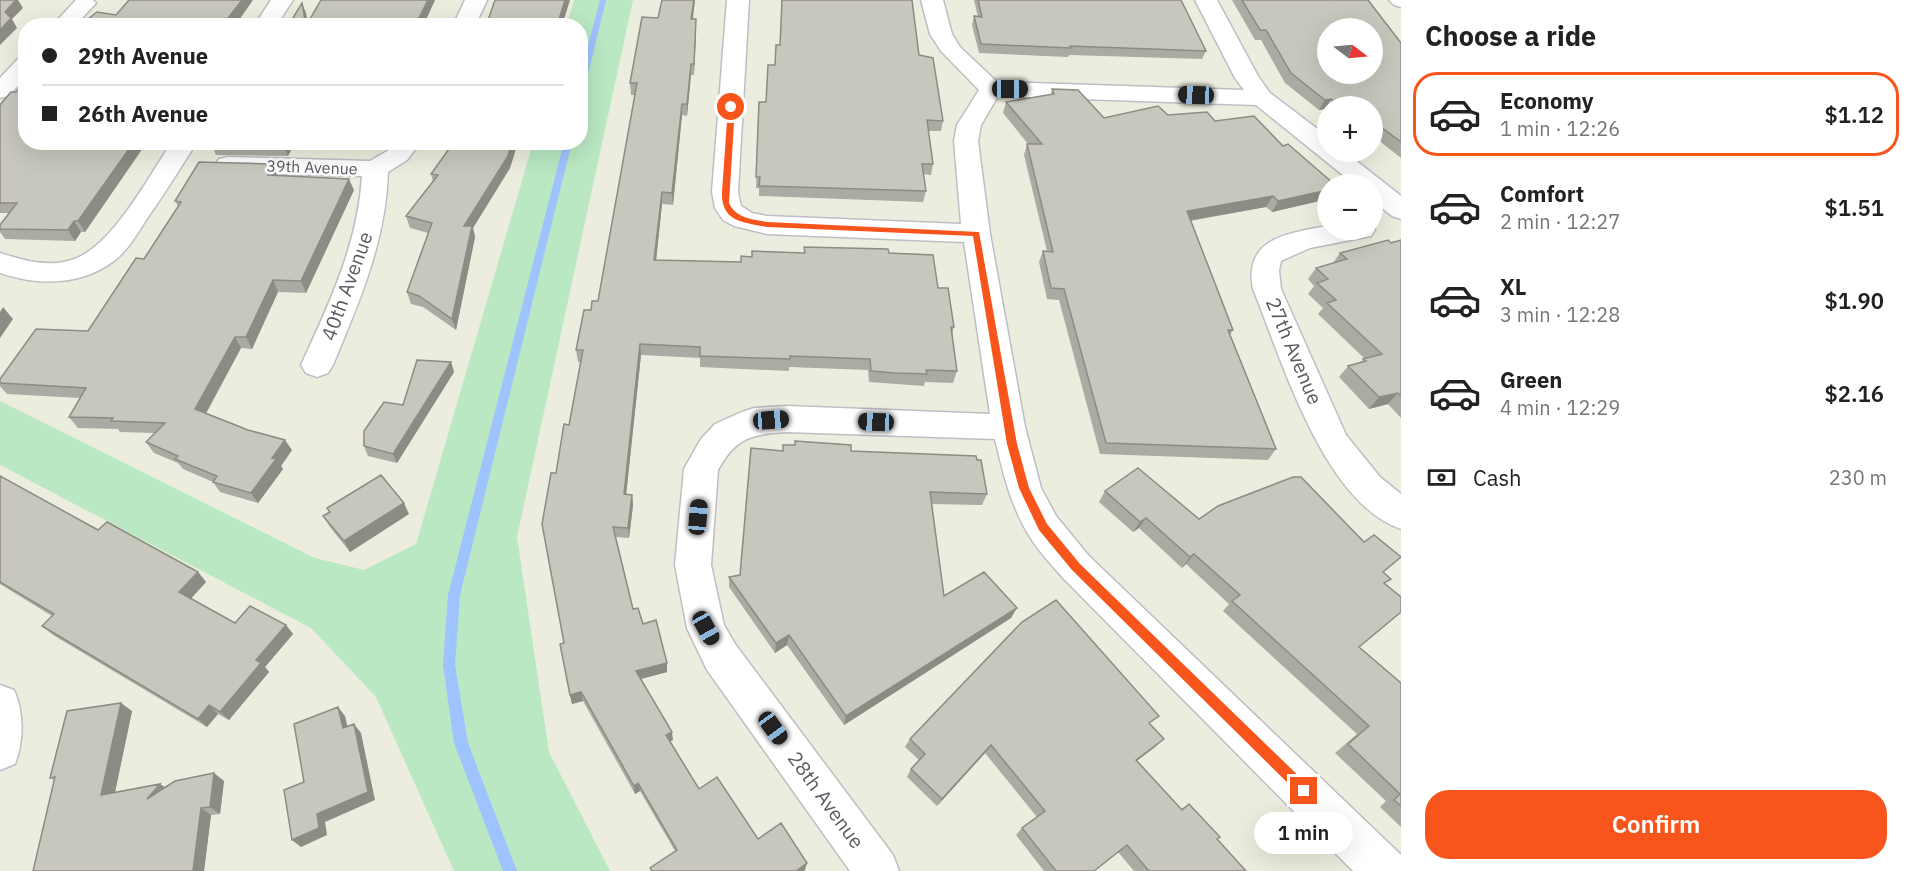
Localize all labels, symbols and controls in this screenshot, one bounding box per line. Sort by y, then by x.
north arrow [1317,18,1383,84]
map controls [1317,18,1383,240]
text: Choose a ride [1425,18,1596,53]
text: 29th Avenue [78,41,208,70]
car [992,80,1028,98]
car [1178,85,1214,105]
text: Economy [1500,86,1594,115]
icon: car [1428,87,1482,141]
route start [717,93,744,120]
button: + [1317,96,1383,162]
text: 26th Avenue [78,99,208,128]
text: $1.12 [1825,100,1884,129]
text: 1 min · 12:26 [1500,115,1620,142]
street label: 39th Avenue [266,155,358,179]
button: − [1317,174,1383,240]
text: Comfort [1500,179,1584,208]
icon: car [1428,180,1482,234]
text: $1.51 [1825,193,1884,222]
text: 2 min · 12:27 [1500,208,1620,235]
street label: 40th Avenue [314,228,379,344]
text: XL [1500,272,1526,301]
icon: car [1428,273,1482,327]
text: $1.90 [1825,286,1884,315]
street label: 27th Avenue [1260,293,1329,409]
text: 3 min · 12:28 [1500,301,1620,328]
text: Green [1500,365,1562,394]
icon: car [1428,366,1482,420]
text: $2.16 [1825,379,1884,408]
text: 4 min · 12:29 [1500,394,1620,421]
car [752,410,790,430]
car [858,412,894,432]
icon: cash [1425,461,1458,494]
text: Cash [1473,463,1522,492]
text: 230 m [1829,464,1887,491]
car [687,498,709,536]
car [689,608,723,648]
car [755,708,791,748]
street label: 28th Avenue [782,746,871,854]
route end [1290,777,1317,804]
button: Confirm [1425,790,1887,859]
callout: 1 min [1254,812,1354,854]
text: 1 min [1278,819,1329,846]

